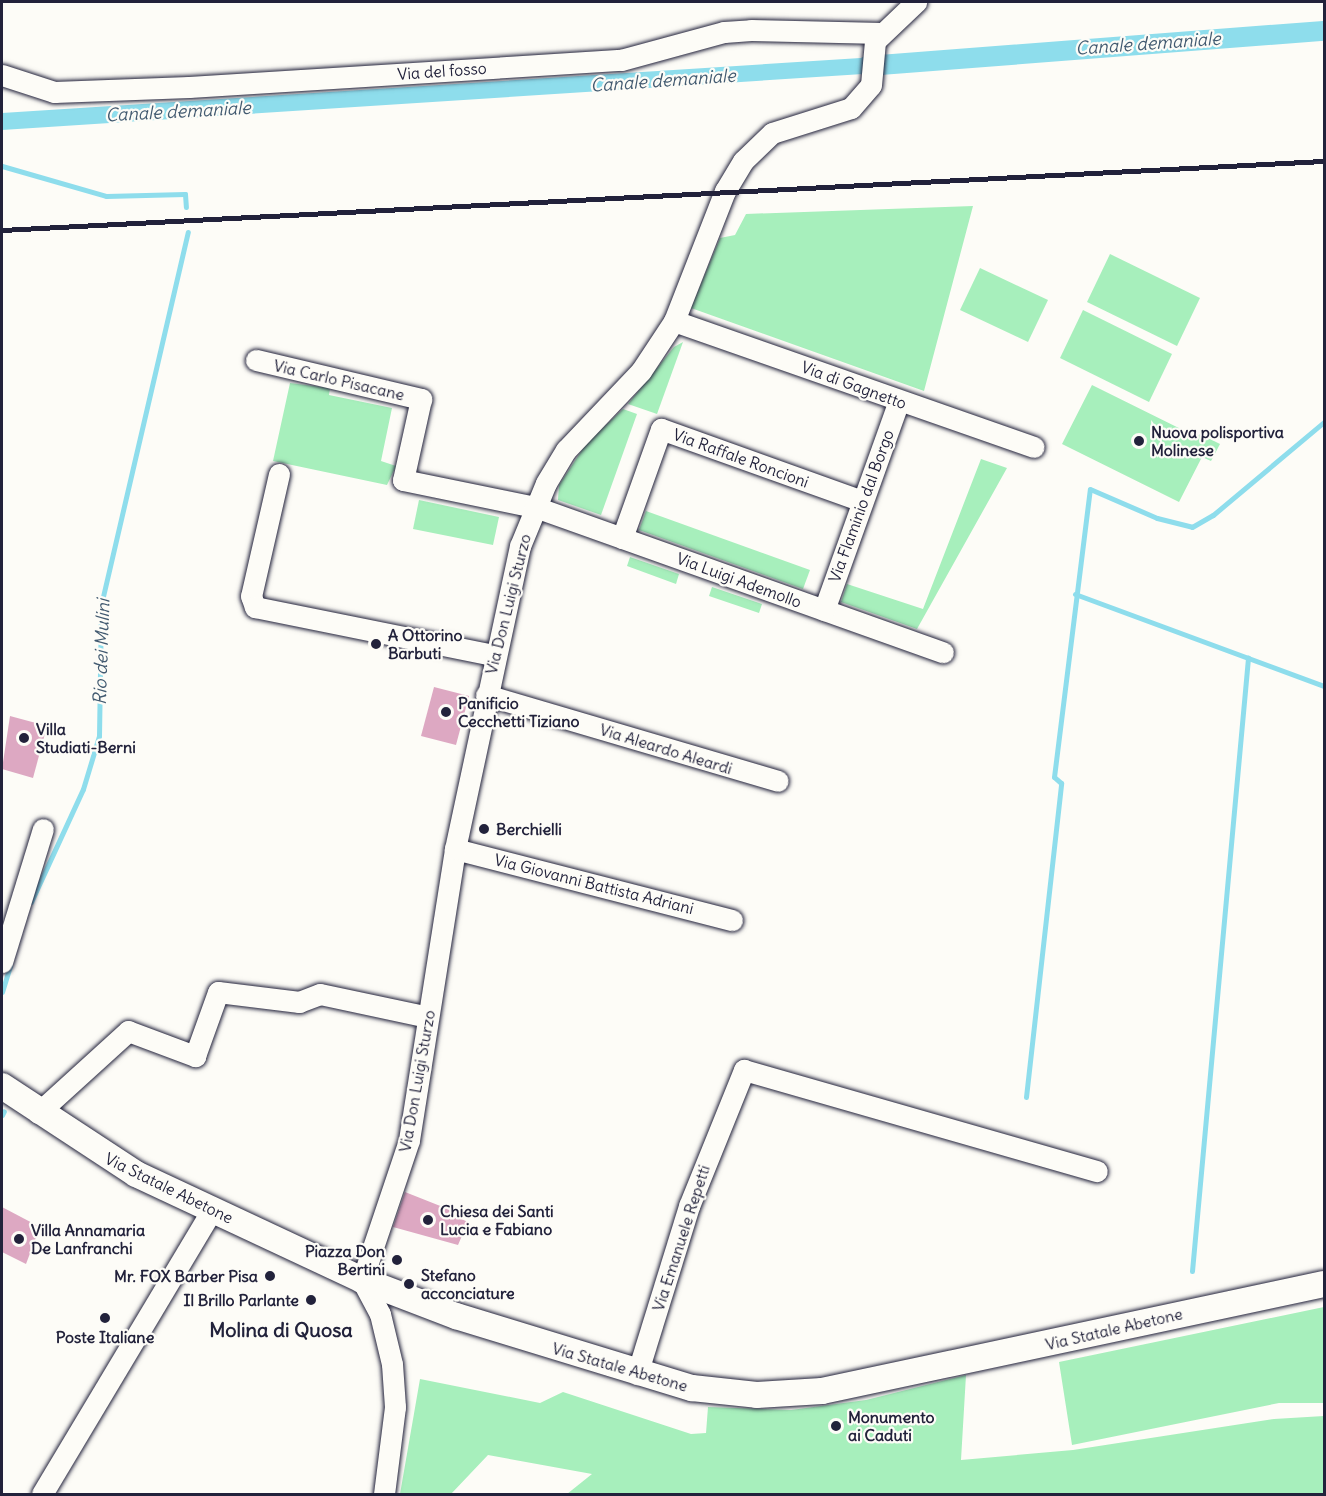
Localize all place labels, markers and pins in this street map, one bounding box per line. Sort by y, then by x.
place label: Nuova polisportiva Molinese [1151,422,1284,460]
marker: Nuova polisportiva Molinese [1132,434,1146,448]
place label: A Ottorino Barbuti [388,625,463,663]
marker: A Ottorino Barbuti [369,637,383,651]
place label: Panificio Cecchetti Tiziano [458,693,579,731]
marker: Panificio Cecchetti Tiziano [439,705,453,719]
place label: Villa Studiati-Berni [36,719,136,757]
marker: Villa Studiati-Berni [17,731,31,745]
place label: Berchielli [496,819,562,839]
marker: Berchielli [477,822,491,836]
place label: Chiesa dei Santi Lucia e Fabiano [440,1201,554,1239]
marker: Chiesa dei Santi Lucia e Fabiano [421,1213,435,1227]
place label: Villa Annamaria De Lanfranchi [31,1220,145,1258]
marker: Villa Annamaria De Lanfranchi [12,1232,26,1246]
place label: Piazza Don Bertini [305,1241,385,1279]
marker: Piazza Don Bertini [390,1253,404,1267]
place label: Stefano acconciature [421,1265,515,1303]
place label: Mr. FOX Barber Pisa [114,1266,258,1286]
marker: Mr. FOX Barber Pisa [263,1269,277,1283]
marker: Stefano acconciature [402,1277,416,1291]
place label: Il Brillo Parlante [183,1290,299,1310]
marker: Il Brillo Parlante [304,1293,318,1307]
marker: Poste Italiane [98,1311,112,1325]
place label: Poste Italiane [56,1327,154,1347]
place label: Monumento ai Caduti [848,1407,935,1445]
marker: Monumento ai Caduti [829,1419,843,1433]

